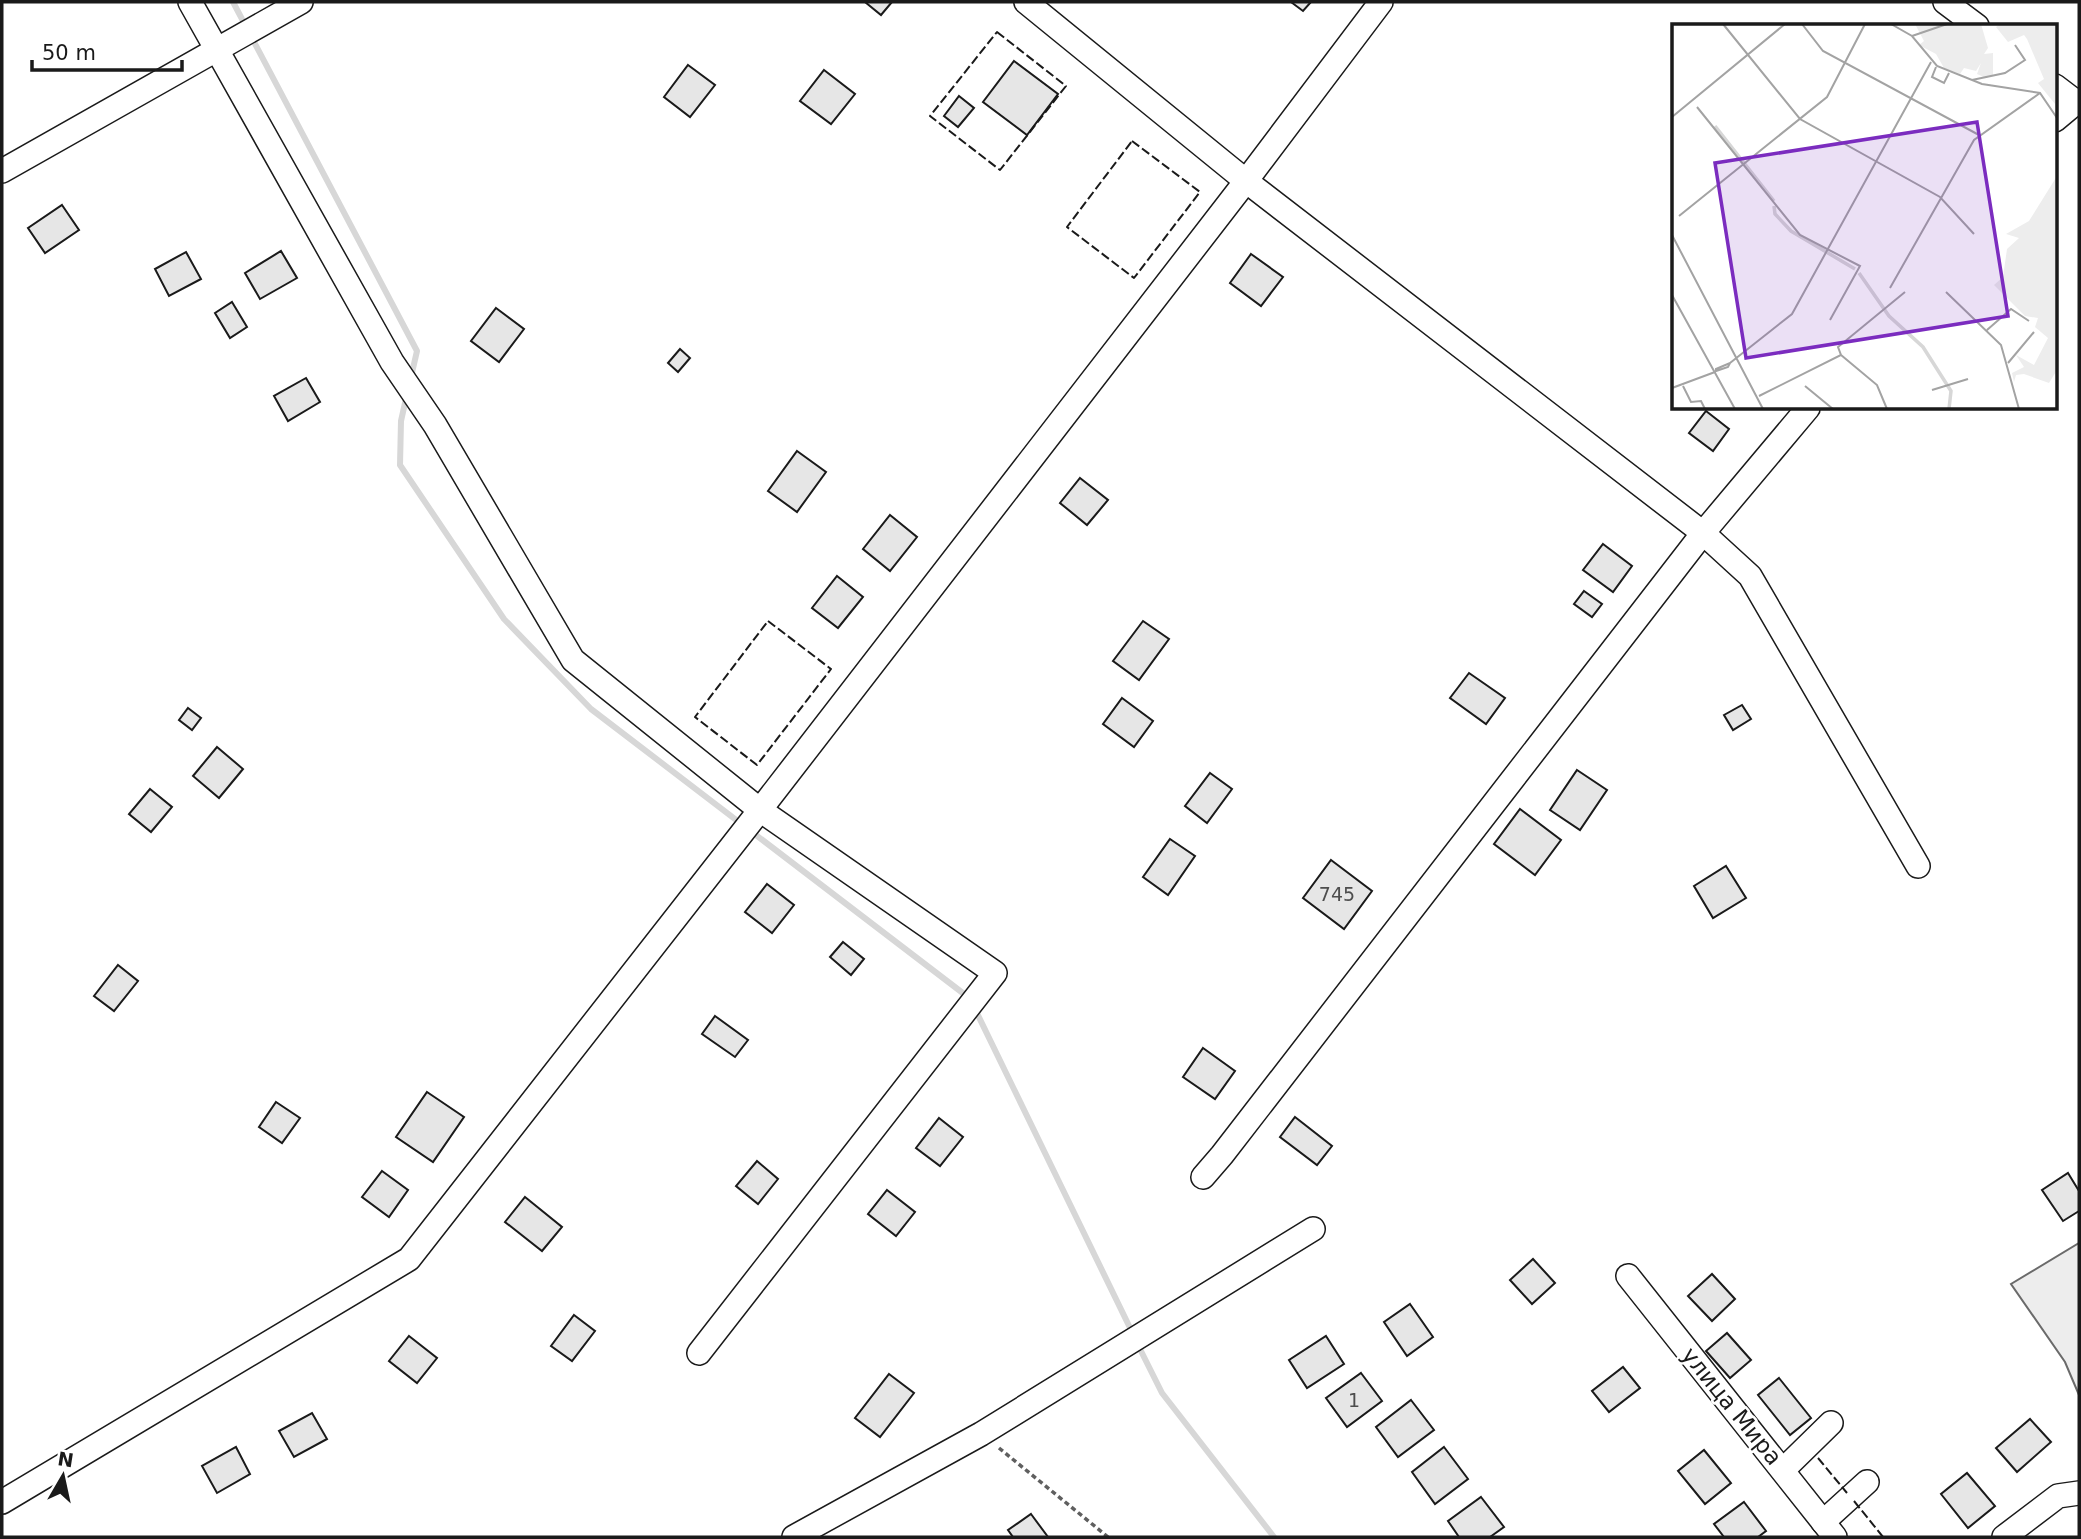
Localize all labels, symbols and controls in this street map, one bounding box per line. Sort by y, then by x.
inset map [1672,24,2056,410]
scale bar [32,28,182,72]
text: 50 m [42,41,96,65]
house number: 745 [1319,883,1355,905]
street label: улица Мира [1677,1342,1787,1470]
house number: 1 [1348,1389,1360,1411]
north arrow [28,1441,98,1511]
text: N [56,1447,75,1471]

